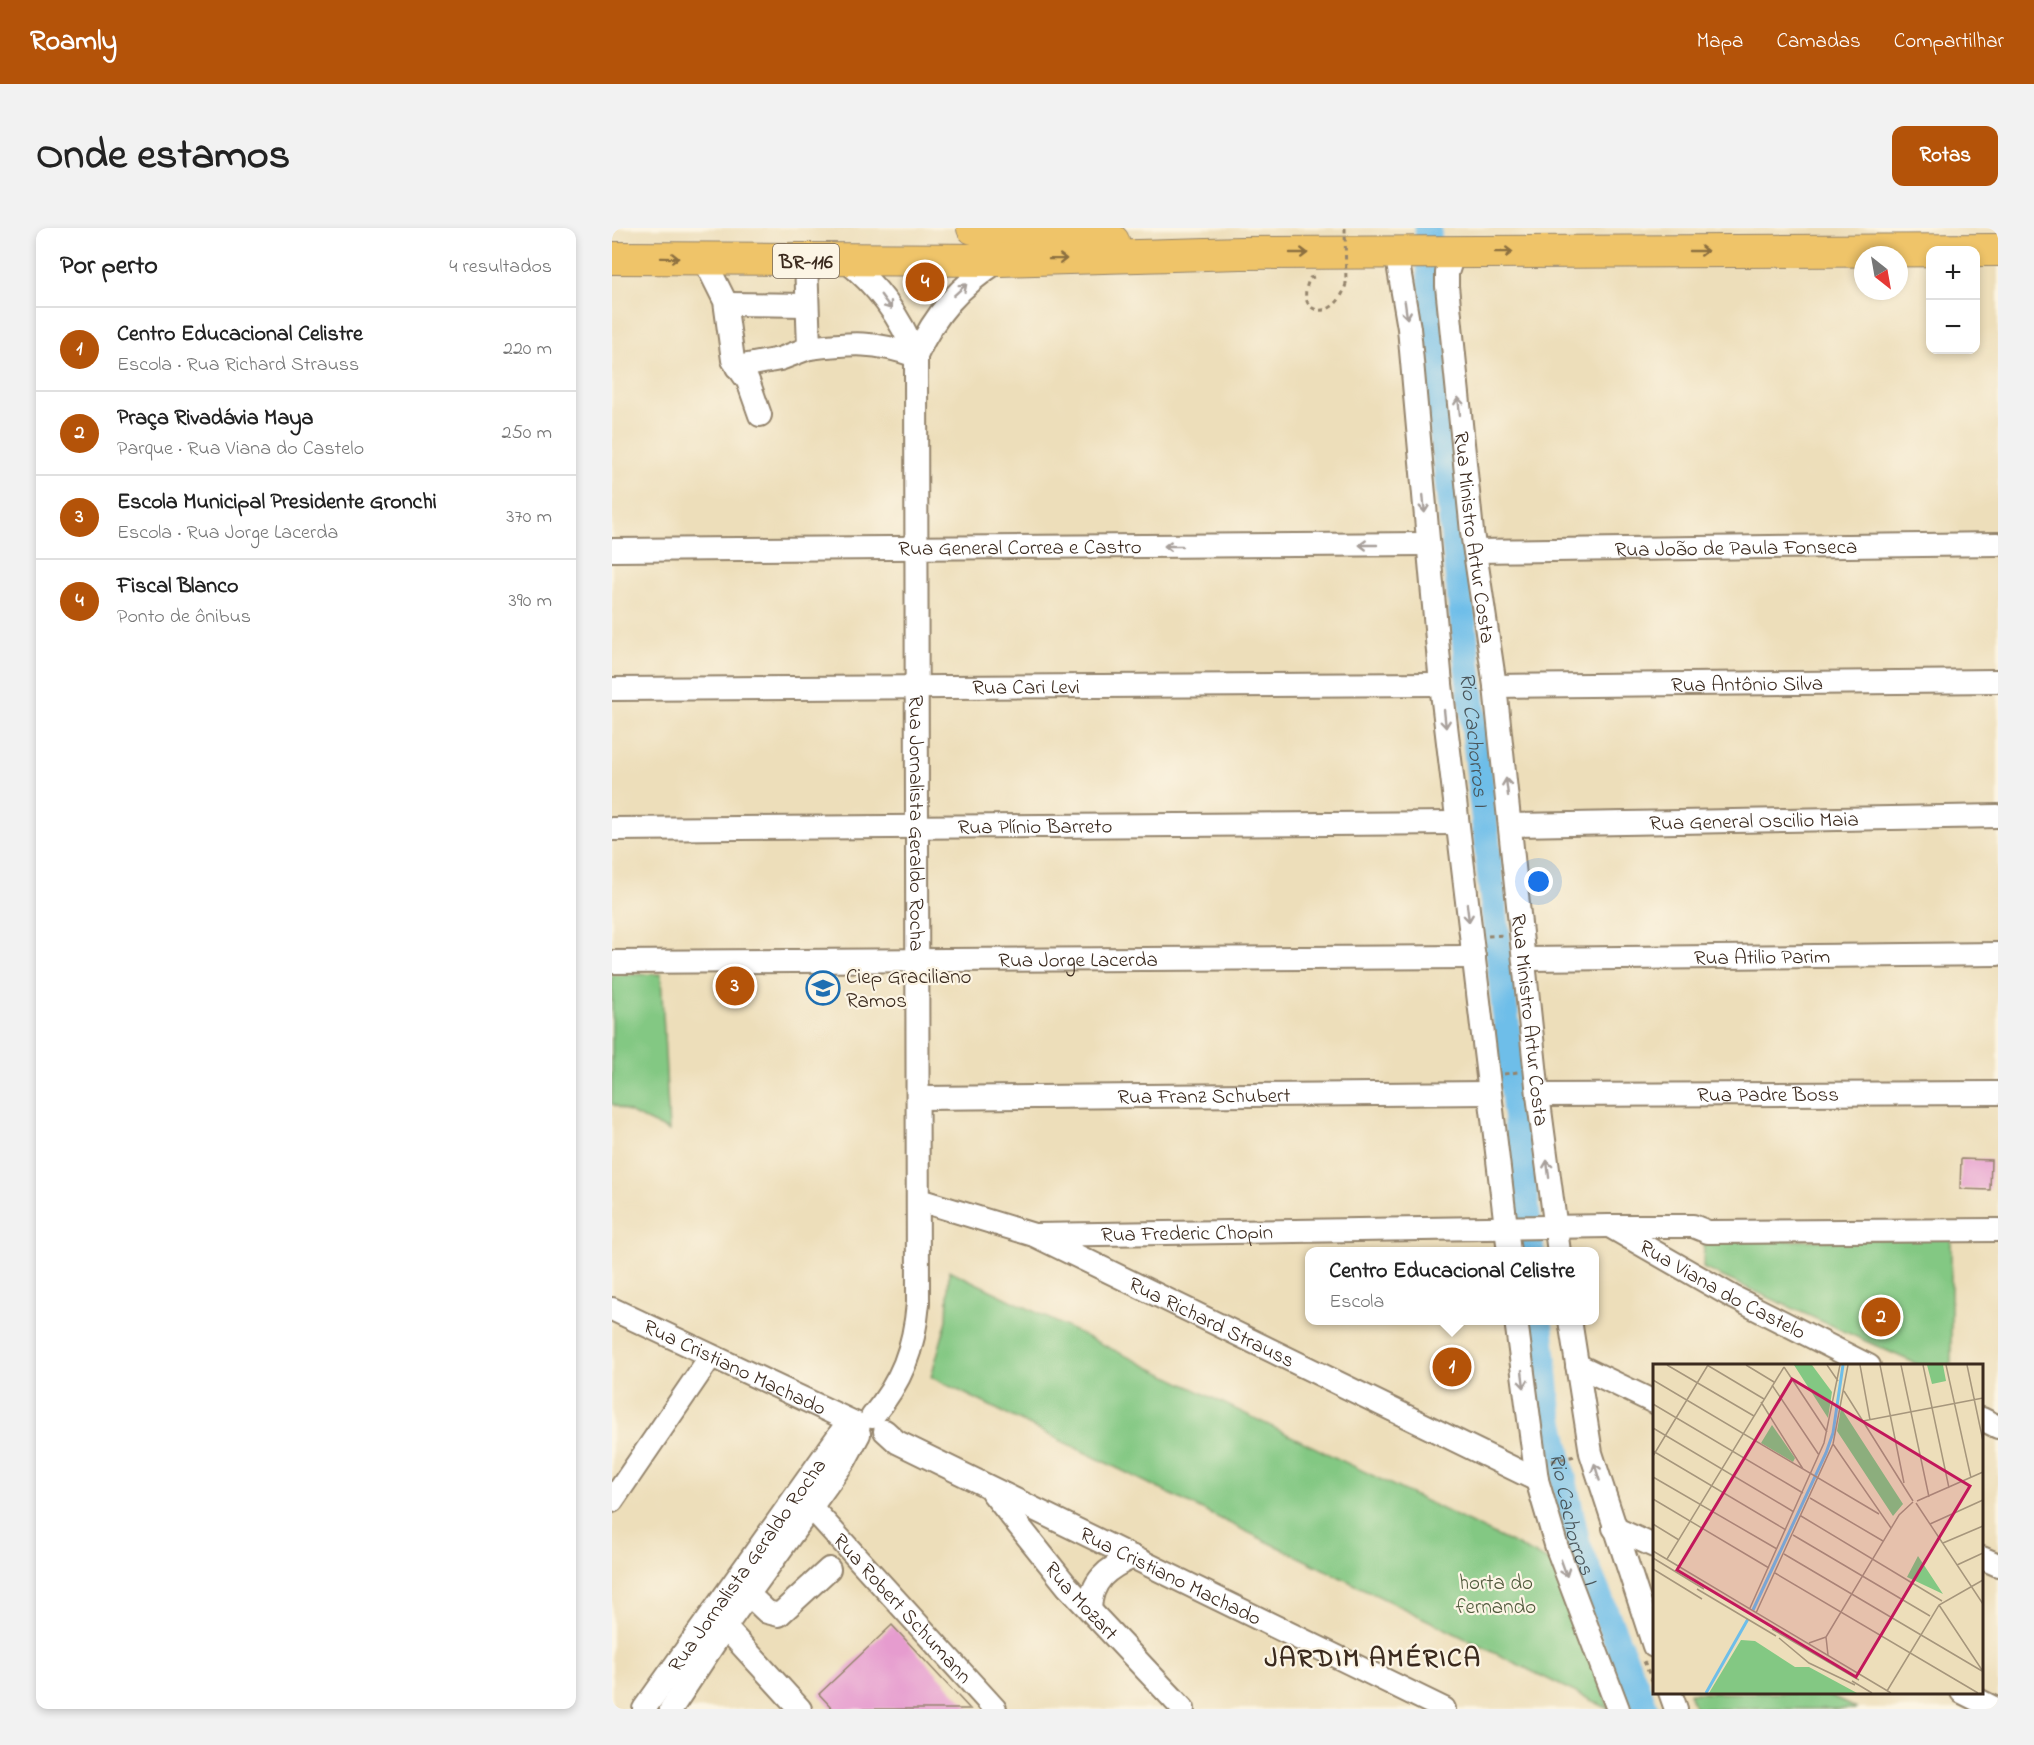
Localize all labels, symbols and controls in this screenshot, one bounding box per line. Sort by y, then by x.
text: Roamly [30,22,117,63]
text: Mapa [1697,27,1743,57]
text: Camadas [1776,27,1861,57]
text: Compartilhar [1894,27,2004,57]
text: Onde estamos [36,126,290,187]
button: Rotas [1892,126,1998,186]
road number: BR-116 [773,244,839,278]
one-way arrow [1688,245,1708,257]
one-way arrow [1493,246,1513,258]
north arrow [1854,246,1908,300]
map controls [1926,246,1980,354]
button: + [1926,246,1980,300]
one-way arrow [1289,247,1309,259]
text: Por perto [60,248,158,286]
one-way arrow [660,252,680,264]
text: 4 resultados [449,253,552,282]
one-way arrow [1048,253,1068,265]
pin: 4 [906,260,944,304]
one-way arrow [952,283,967,297]
one-way arrow [880,293,892,309]
one-way arrow [1401,299,1412,319]
button: − [1926,300,1980,354]
text: Centro Educacional Celistre [117,319,363,351]
text: 1 [76,335,83,364]
text: 220 m [503,335,552,364]
text: Escola · Rua Richard Strauss [117,351,359,380]
one-way arrow [1453,396,1464,416]
text: Praça Rivadávia Maya [117,403,313,435]
text: 2 [75,419,84,448]
text: 250 m [501,419,552,448]
street label: Rua Ministro Artur Costa [1445,430,1501,645]
text: Parque · Rua Viana do Castelo [117,435,364,464]
text: Escola Municipal Presidente Gronchi [117,487,437,519]
one-way arrow [1419,494,1430,514]
text: 3 [75,503,84,532]
text: 370 m [506,503,552,532]
text: Escola · Rua Jorge Lacerda [117,519,338,548]
street label: Rua General Correa e Castro [898,533,1142,565]
street label: Rua João de Paula Fonseca [1614,533,1858,566]
one-way arrow [1359,539,1379,551]
one-way arrow [1164,541,1184,552]
text: Fiscal Blanco [117,571,238,603]
text: 4 [75,587,84,616]
text: 390 m [509,587,552,616]
text: Ponto de ônibus [117,603,251,632]
street label: Rua Antônio Silva [1671,670,1823,701]
water label: Rio Cachorros I [1450,671,1496,810]
street label: Rua Cari Levi [972,673,1080,704]
street label: Rua Jornalista Geraldo Rocha [900,695,930,951]
one-way arrow [1440,709,1451,728]
one-way arrow [1501,777,1512,797]
street label: Rua General Oscilio Maia [1649,806,1859,839]
street label: Rua Plínio Barreto [958,812,1112,844]
your location [1524,867,1553,896]
one-way arrow [1463,902,1474,922]
street label: Rua Ministro Artur Costa [1502,913,1555,1128]
street label: Rua Atilio Parim [1694,943,1830,974]
street label: Rua Jorge Lacerda [998,946,1158,978]
place label: Ciep Graciliano Ramos [846,963,972,1017]
pin: 3 [716,964,754,1008]
school or university icon: Ciep Graciliano Ramos [805,970,841,1006]
street label: Rua Padre Boss [1697,1081,1839,1111]
street label: Rua Franz Schubert [1117,1082,1291,1113]
one-way arrow [1542,1159,1553,1179]
street label: Rua Frederic Chopin [1101,1218,1273,1251]
street label: Rua Viana do Castelo [1633,1233,1810,1348]
popup [1305,1247,1599,1325]
text: Centro Educacional Celistre [1329,1256,1575,1288]
street label: Rua Richard Strauss [1123,1270,1299,1377]
text: Escola [1329,1288,1384,1317]
pin: 2 [1862,1294,1900,1340]
street label: Rua Cristiano Machado [638,1313,831,1425]
pin: 1 [1432,1344,1472,1390]
inset map [1653,1364,1983,1694]
one-way arrow [1518,1368,1529,1388]
water label: Rio Cachorros I [1539,1450,1605,1591]
street label: Rua Jornalista Geraldo Rocha [662,1453,835,1679]
one-way arrow [1591,1463,1602,1482]
street label: Rua Cristiano Machado [1074,1520,1266,1635]
street label: Rua Robert Schumann [825,1527,978,1691]
street label: Rua Mozart [1036,1556,1124,1648]
one-way arrow [1560,1559,1571,1577]
park label: horta do fernando [1456,1569,1536,1623]
district label: JARDIM AMÉRICA [1264,1640,1482,1679]

